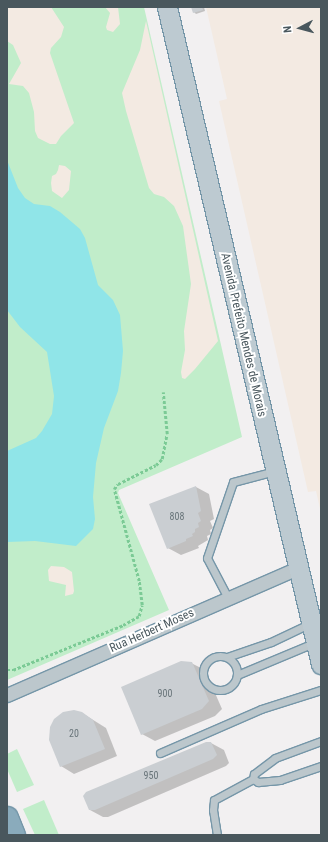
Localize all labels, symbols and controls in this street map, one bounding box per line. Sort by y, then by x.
north arrow [280,8,320,48]
text: N [281,25,294,33]
street label: Avenida Prefeito Mendes de Morais [217,252,269,418]
house number: 808 [170,511,184,523]
street label: Rua Herbert Moses [108,606,196,656]
house number: 900 [158,688,172,700]
house number: 20 [69,728,79,740]
house number: 950 [144,770,158,782]

